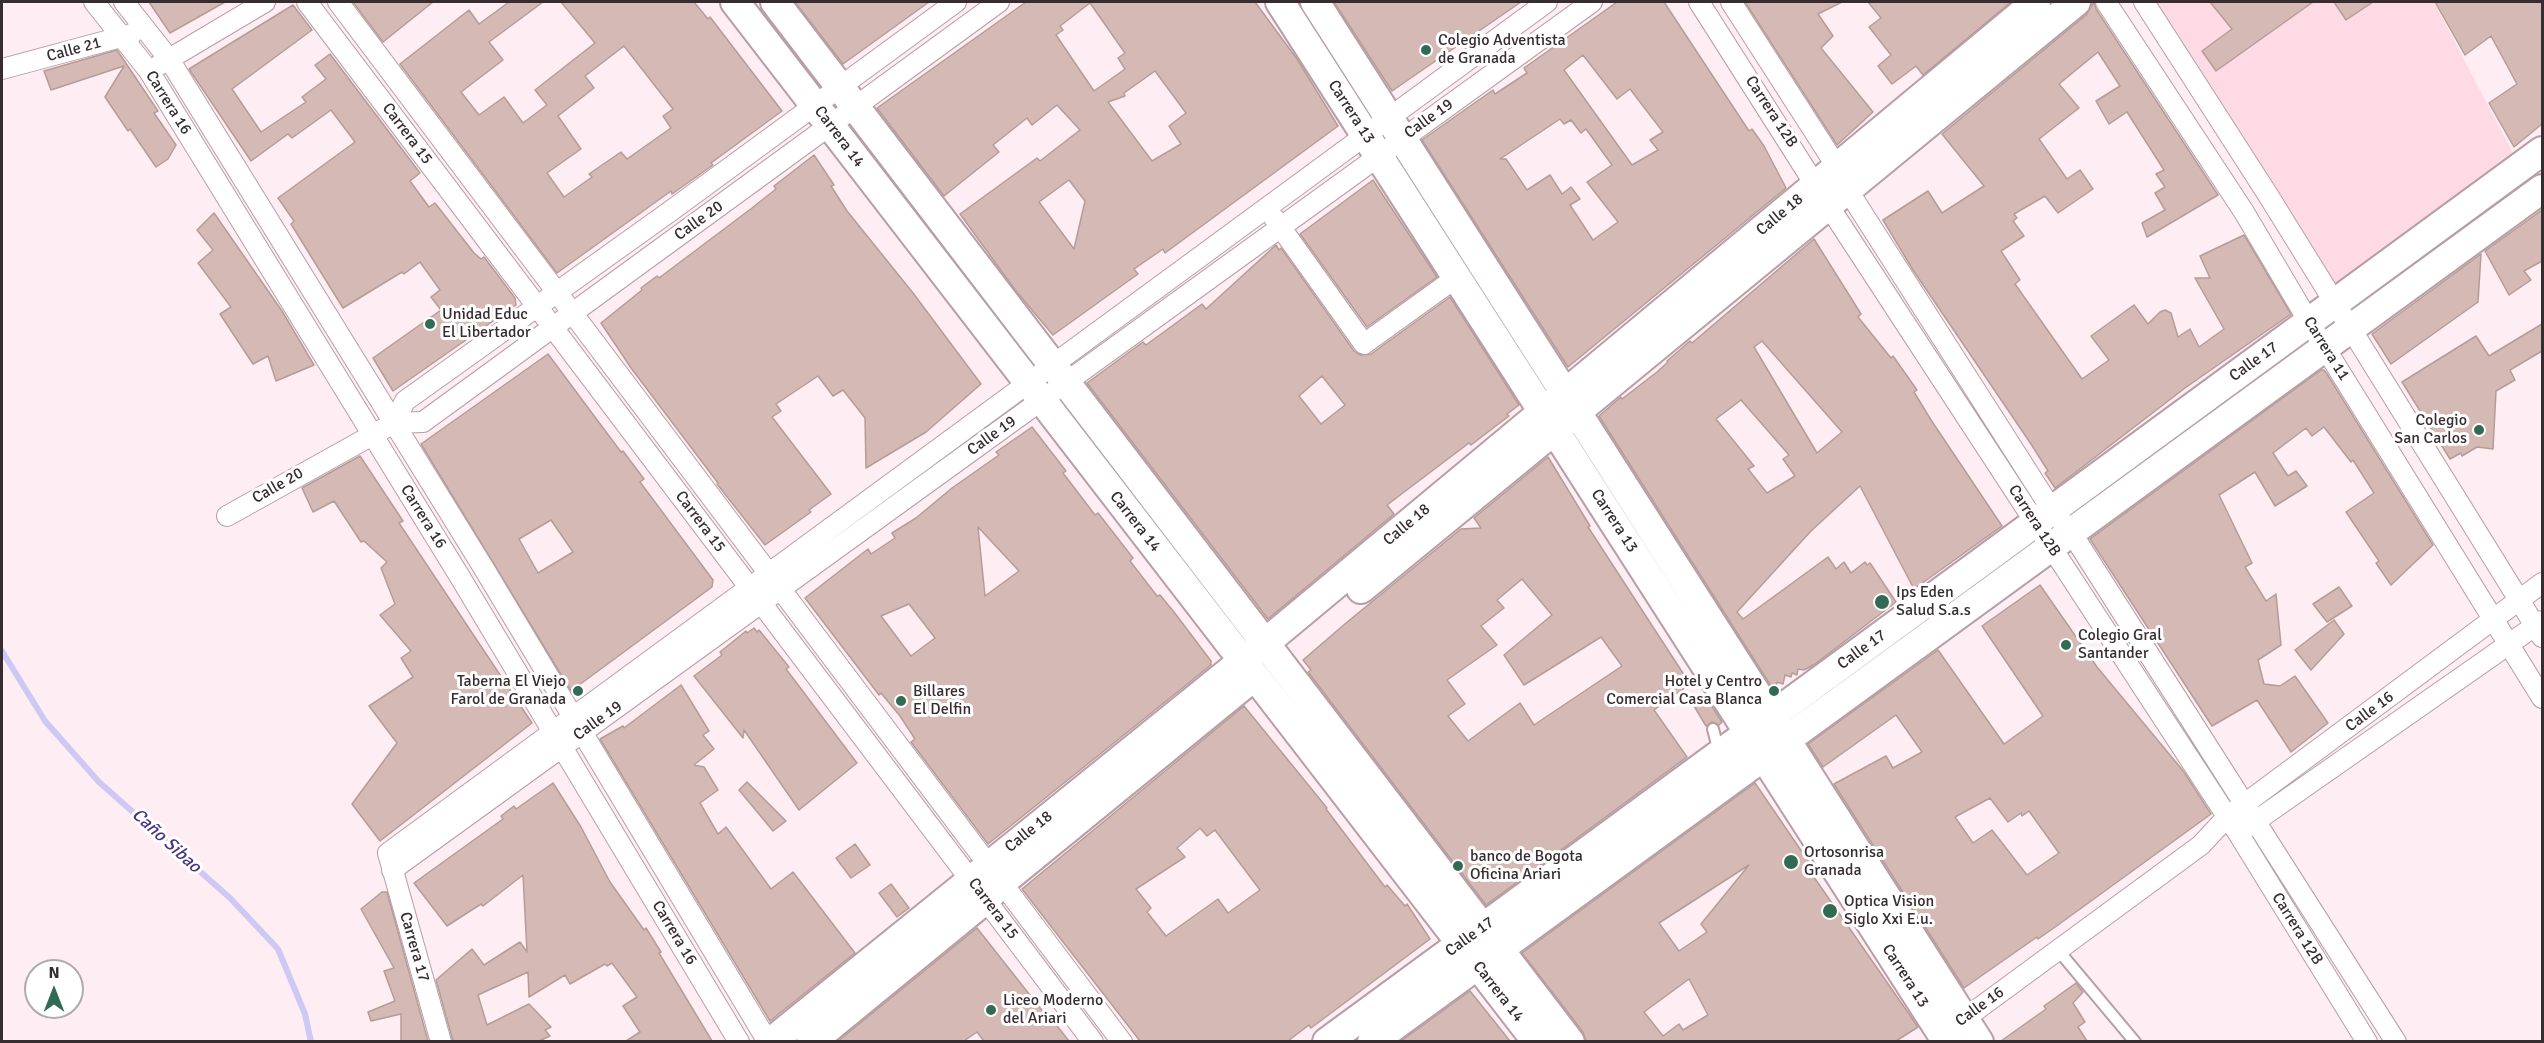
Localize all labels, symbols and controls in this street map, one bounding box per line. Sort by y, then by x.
place label: Colegio Adventista de Granada [1438,31,1566,69]
street label: Calle 21 [45,34,103,66]
marker: Colegio Adventista de Granada [1419,43,1433,57]
street label: Carrera 16 [141,67,195,139]
street label: Carrera 12B [1741,73,1801,151]
street label: Carrera 13 [1323,77,1379,147]
street label: Calle 19 [1401,95,1457,143]
street label: Carrera 15 [378,100,436,168]
street label: Carrera 14 [810,103,868,171]
street label: Calle 18 [1753,190,1807,240]
street label: Calle 20 [671,197,727,245]
place label: Unidad Educ El Libertador [442,305,531,343]
street label: Carrera 11 [2299,313,2353,385]
marker: Unidad Educ El Libertador [423,317,437,331]
street label: Calle 17 [2226,338,2282,386]
place label: Colegio San Carlos [2394,411,2467,449]
street label: Calle 19 [964,412,1020,460]
marker: Colegio San Carlos [2472,423,2486,437]
street label: Calle 20 [249,464,307,508]
street label: Carrera 16 [396,481,450,553]
street label: Carrera 12B [2004,482,2064,560]
street label: Carrera 13 [1586,486,1642,556]
street label: Carrera 15 [671,488,729,556]
street label: Carrera 14 [1105,488,1165,556]
street label: Calle 18 [1380,500,1434,550]
place label: Ips Eden Salud S.a.s [1896,583,1971,621]
marker: Ips Eden Salud S.a.s [1873,593,1891,611]
street label: Calle 17 [1834,626,1890,674]
place label: Colegio Gral Santander [2078,626,2162,664]
marker: Colegio Gral Santander [2059,638,2073,652]
place label: Taberna El Viejo Farol de Granada [450,672,566,710]
place label: Hotel y Centro Comercial Casa Blanca [1606,672,1762,710]
place label: Billares El Delfin [913,682,971,720]
marker: Taberna El Viejo Farol de Granada [571,684,585,698]
marker: Hotel y Centro Comercial Casa Blanca [1767,684,1781,698]
street label: Calle 16 [2342,688,2398,736]
marker: Billares El Delfin [894,694,908,708]
street label: Calle 19 [570,697,626,745]
water label: Caño Sibao [127,804,205,878]
street label: Calle 18 [1001,807,1057,857]
place label: Ortosonrisa Granada [1804,843,1884,881]
place label: banco de Bogota Oficina Ariari [1470,847,1583,885]
marker: Ortosonrisa Granada [1782,853,1800,871]
marker: banco de Bogota Oficina Ariari [1451,859,1465,873]
street label: Carrera 15 [964,875,1022,943]
street label: Carrera 12B [2267,889,2327,969]
place label: Optica Vision Siglo Xxi E.u. [1844,892,1934,930]
street label: Carrera 16 [647,897,701,969]
marker: Optica Vision Siglo Xxi E.u. [1821,902,1839,920]
street label: Carrera 17 [395,910,433,984]
street label: Calle 17 [1442,913,1498,961]
street label: Carrera 13 [1877,941,1933,1011]
street label: Carrera 14 [1468,958,1528,1026]
north arrow [24,959,84,1019]
text: N [48,963,60,983]
street label: Calle 16 [1952,983,2008,1031]
place label: Liceo Moderno del Ariari [1003,991,1103,1029]
marker: Liceo Moderno del Ariari [984,1003,998,1017]

